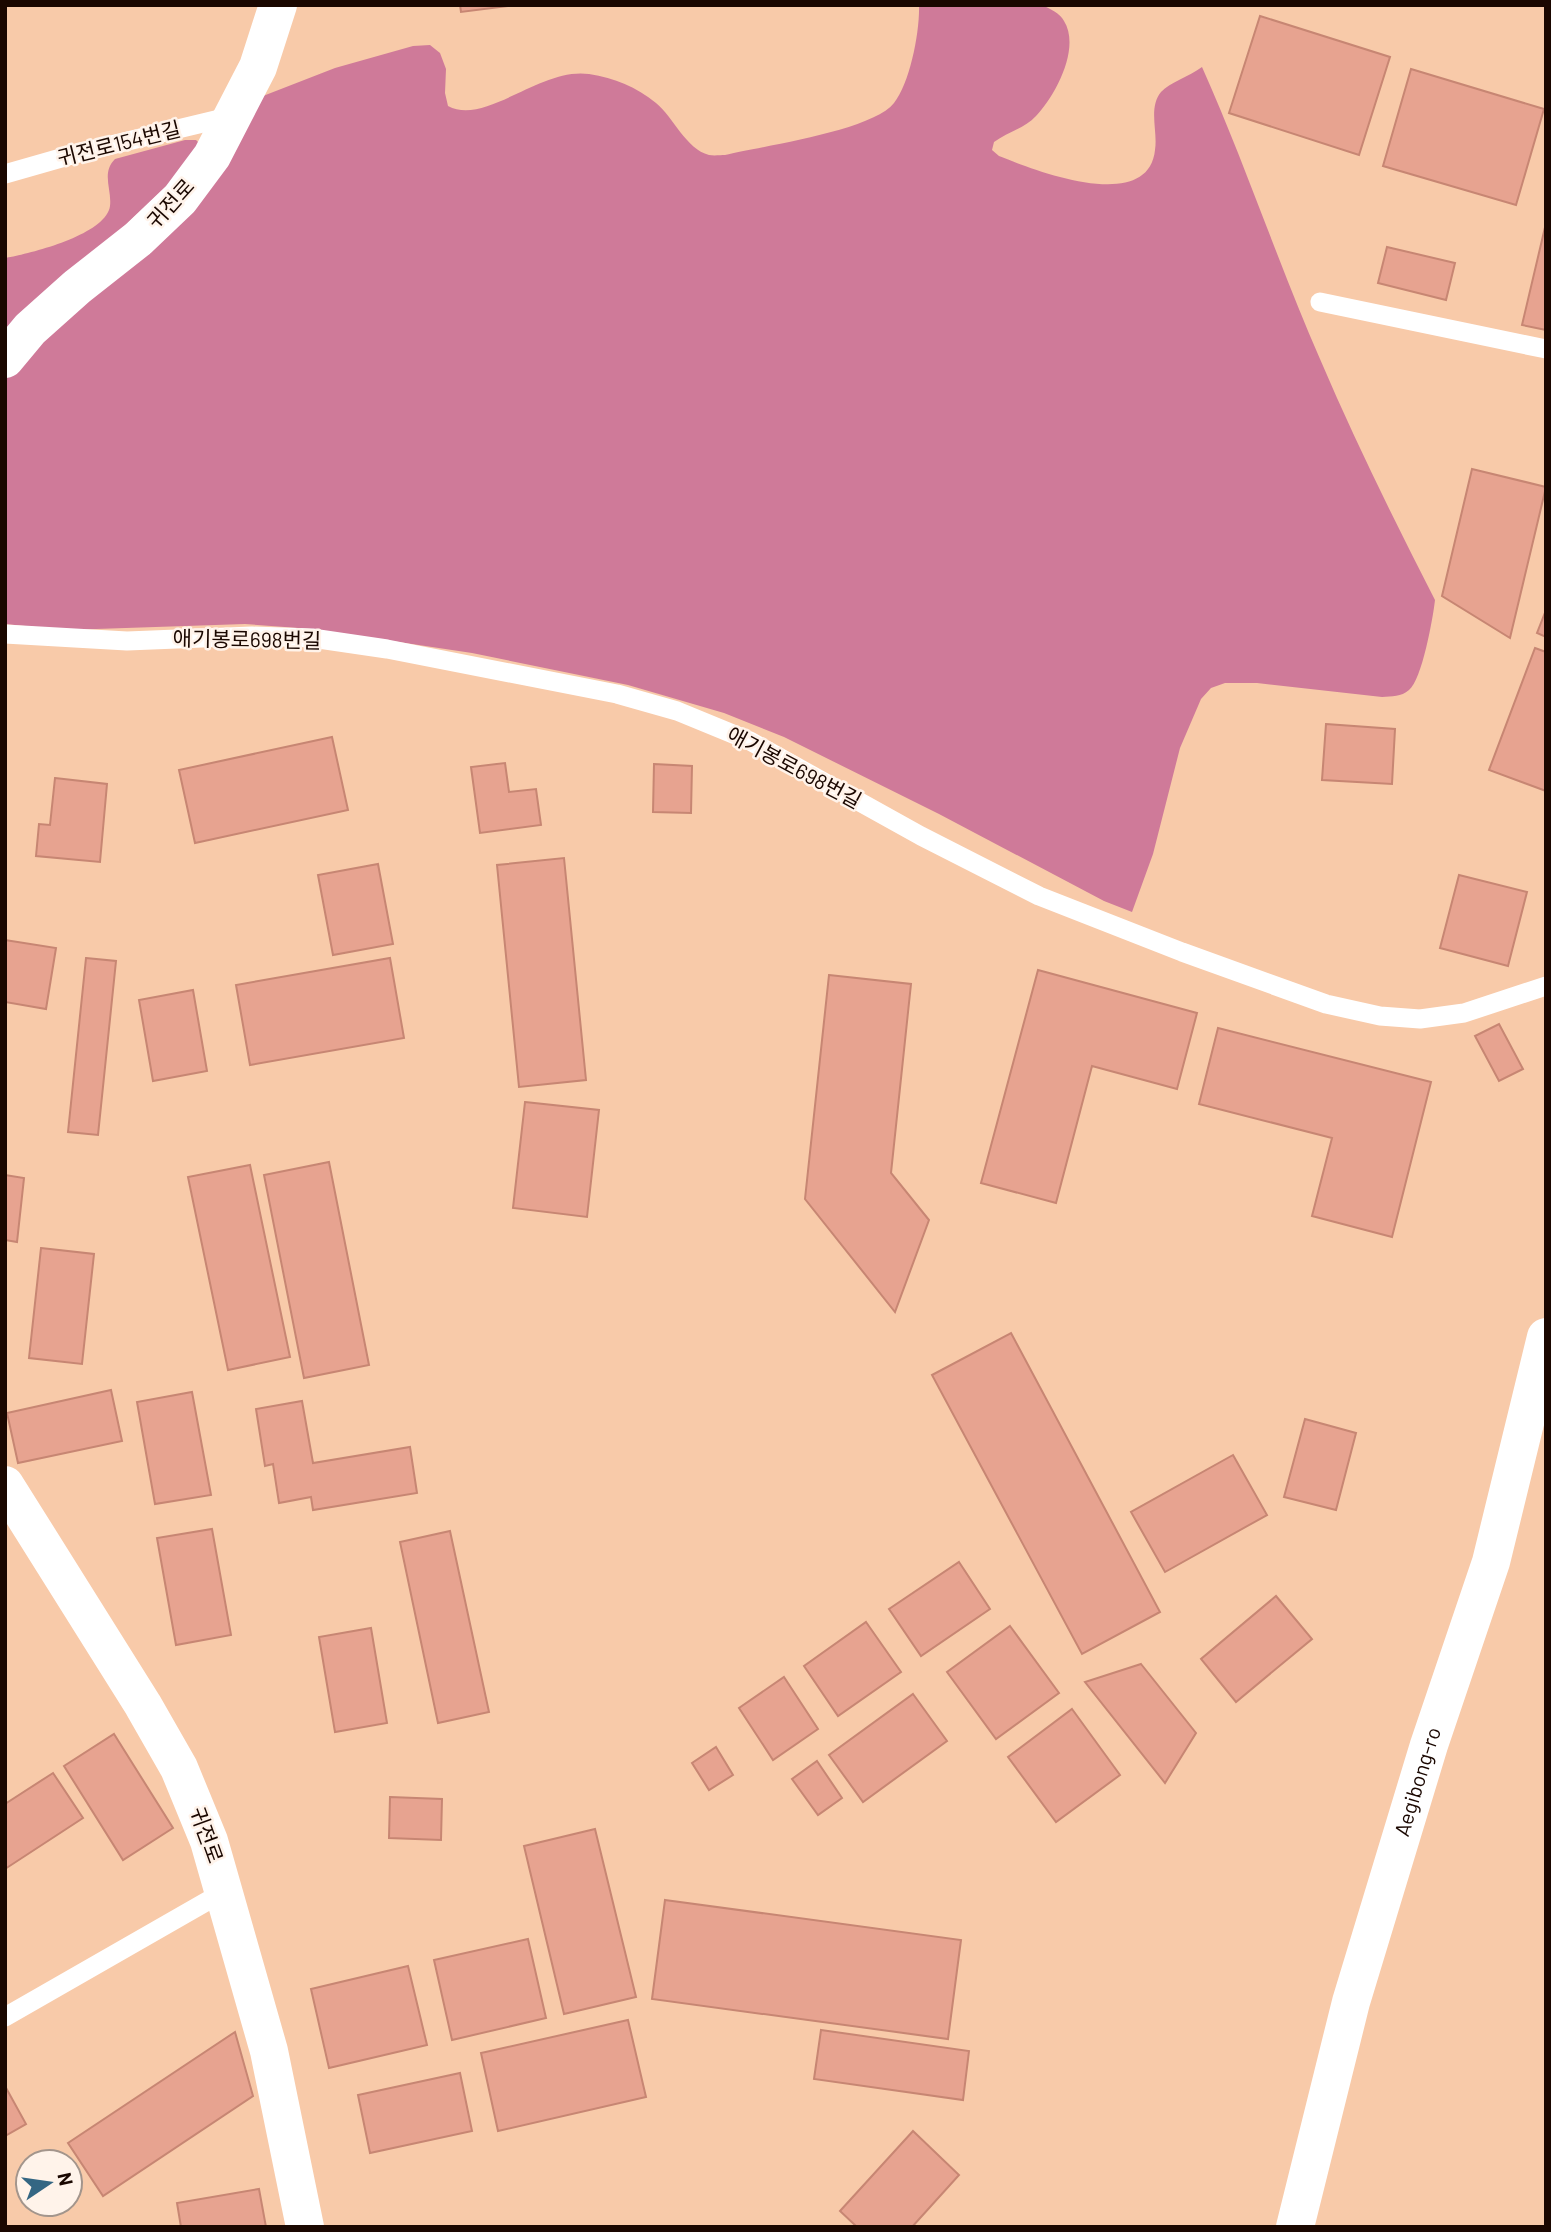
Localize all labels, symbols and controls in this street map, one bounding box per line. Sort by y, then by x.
street label: 귀전로154번길 [54,115,183,170]
street label: 귀전로 [141,173,199,233]
street label: 애기봉로698번길 [173,625,322,652]
street label: 애기봉로698번길 [723,721,866,813]
street label: Aegibong-ro [1388,1723,1445,1839]
street label: 귀전로 [186,1803,229,1866]
north arrow [14,2148,84,2218]
text: N [53,2170,79,2188]

